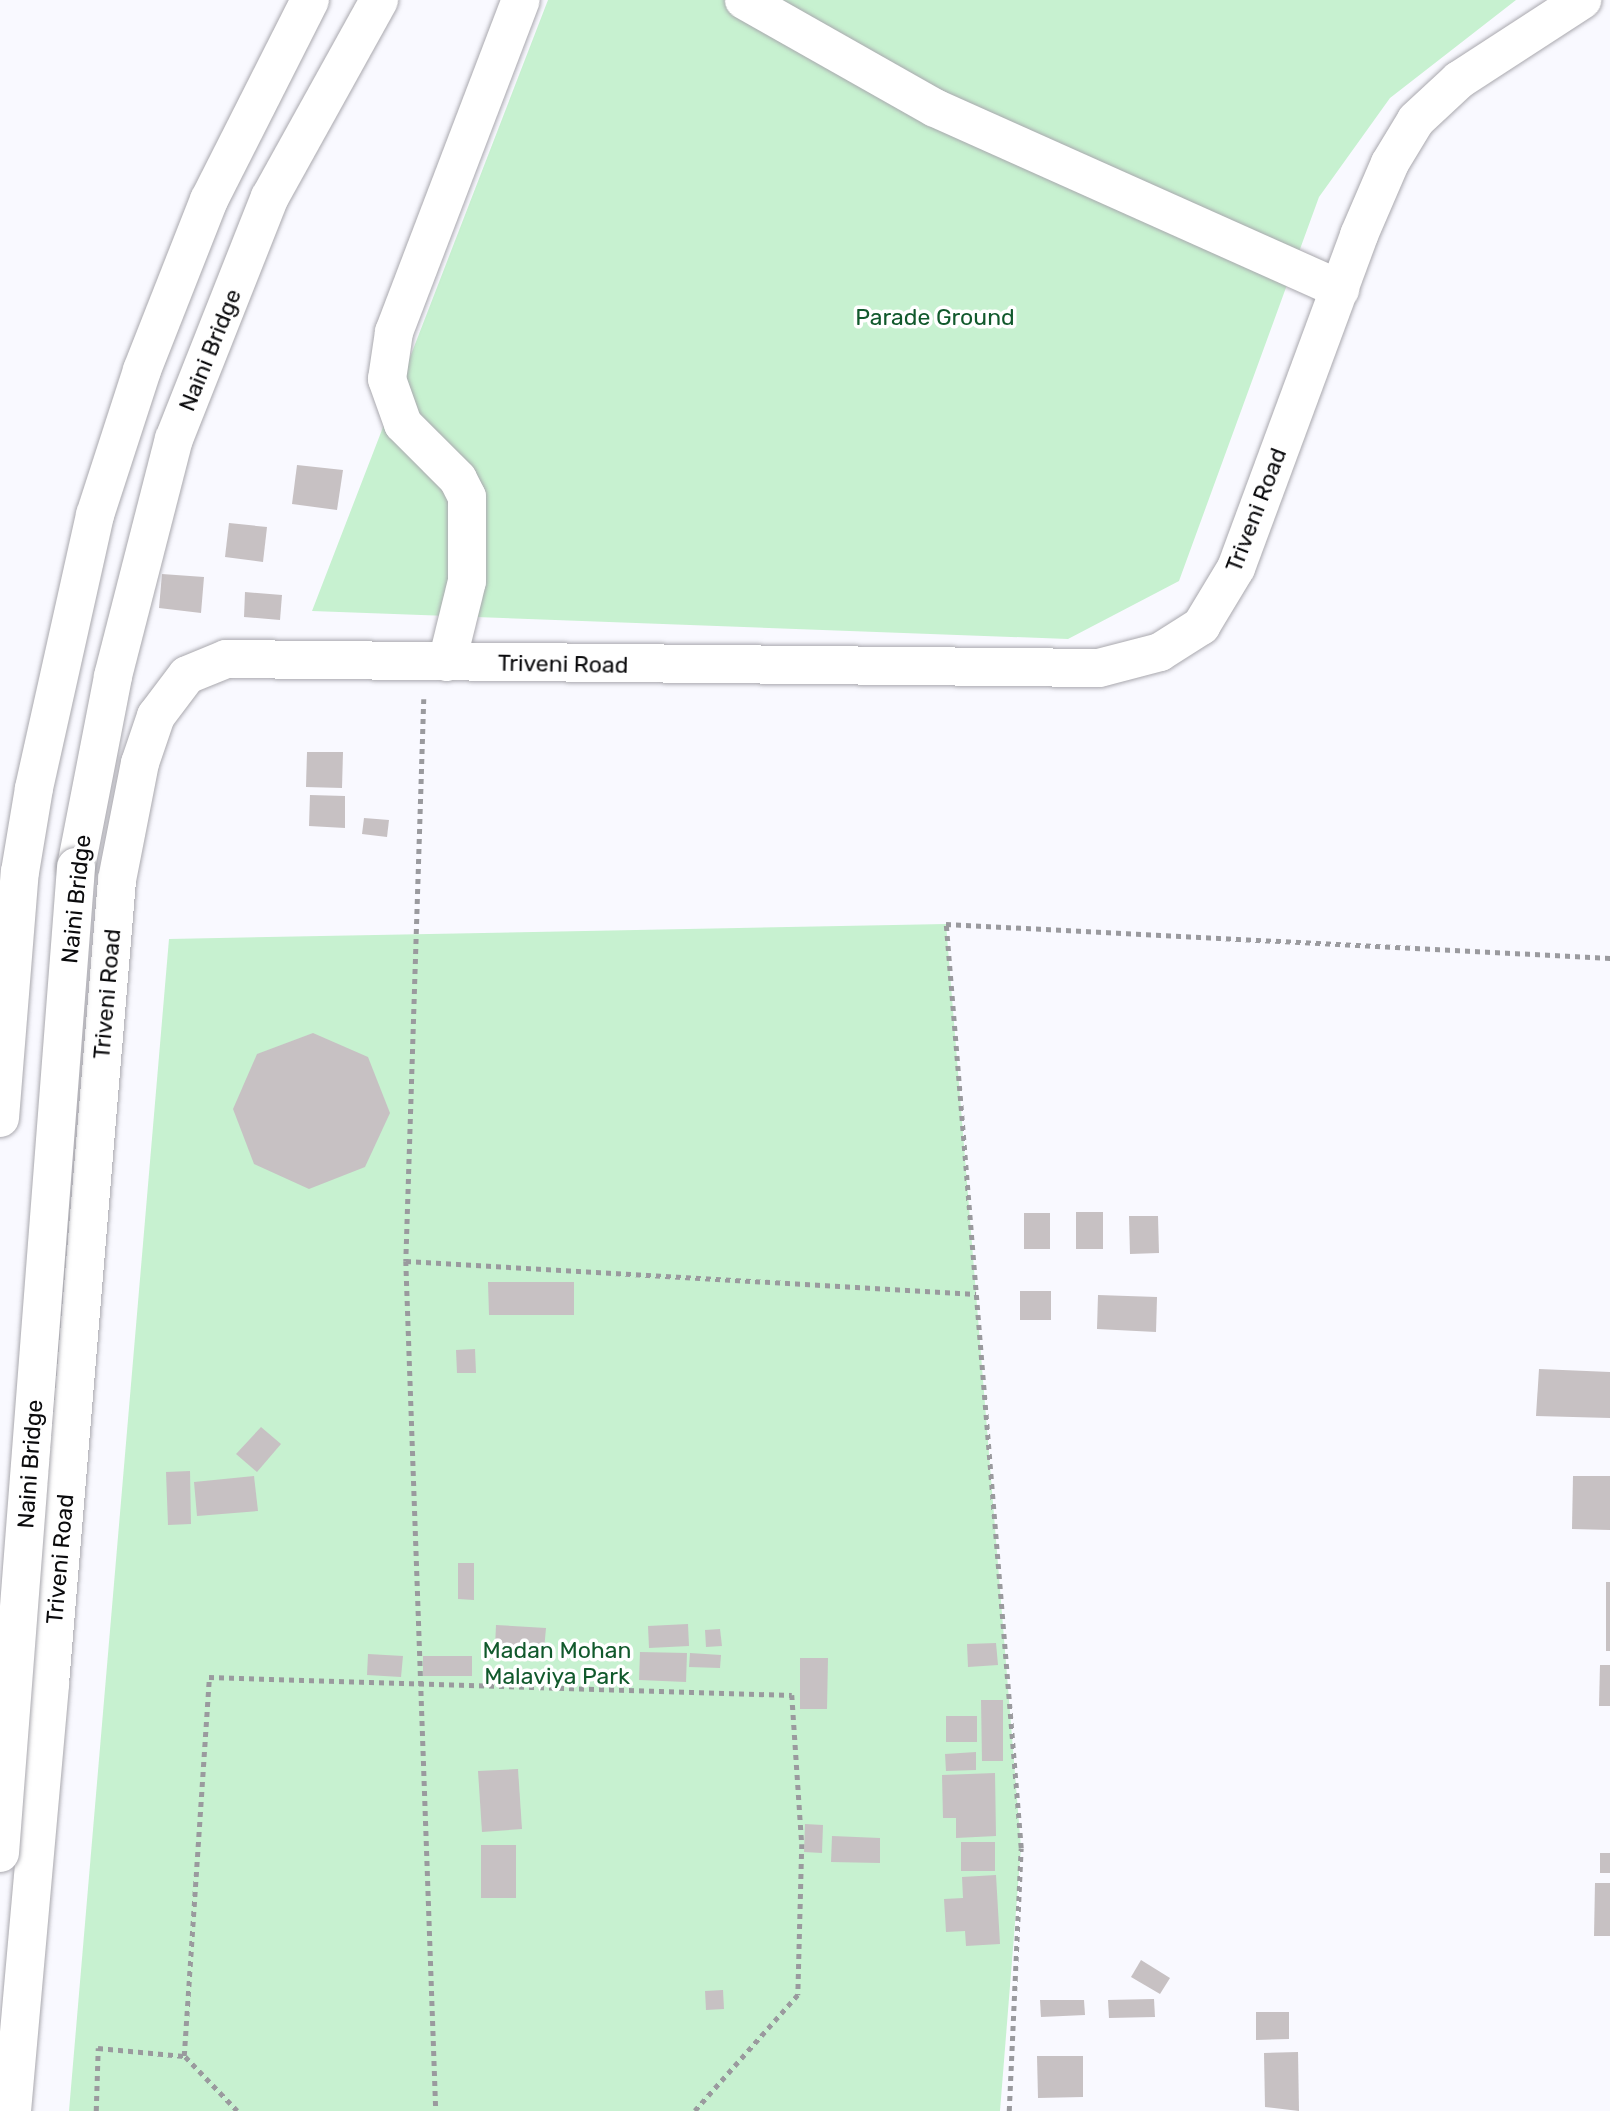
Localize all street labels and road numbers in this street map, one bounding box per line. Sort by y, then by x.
street label: Naini Bridge [173,285,247,415]
street label: Triveni Road [1220,444,1292,576]
street label: Triveni Road [497,649,629,679]
street label: Naini Bridge [56,833,96,965]
street label: Triveni Road [88,928,126,1060]
street label: Naini Bridge [12,1399,48,1529]
street label: Triveni Road [41,1493,79,1625]

